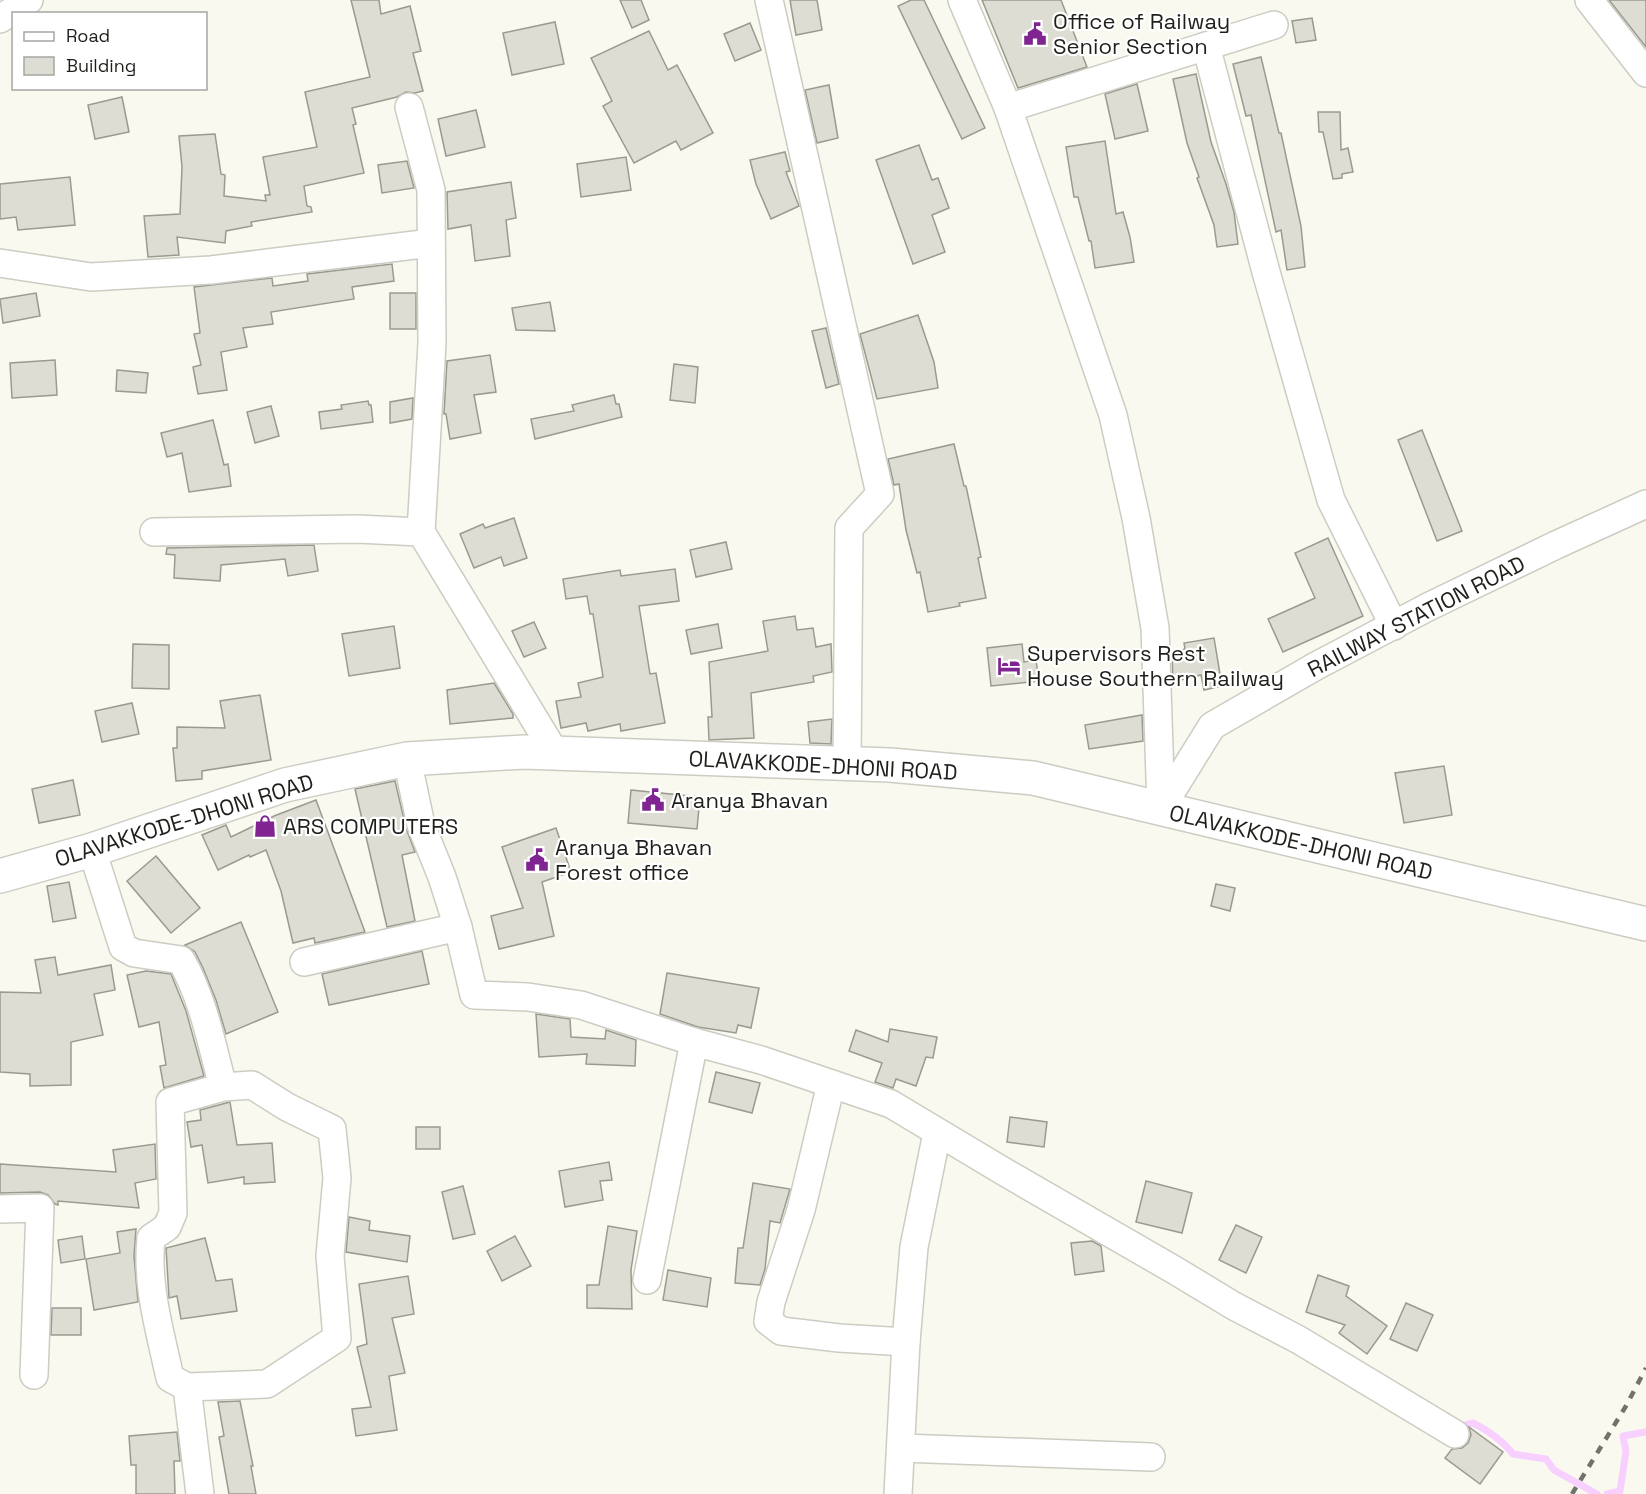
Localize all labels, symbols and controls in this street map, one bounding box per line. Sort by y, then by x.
place label: Office of Railway Senior Section [1053,7,1230,60]
legend [12,12,207,90]
public building icon: Office of Railway Senior Section [1022,21,1048,47]
text: Road [66,24,110,47]
text: Building [66,54,136,77]
street label: RAILWAY STATION ROAD [1303,549,1529,683]
place label: Supervisors Rest House Southern Railway [1027,639,1284,692]
hotel icon: Supervisors Rest House Southern Railway [996,653,1022,679]
street label: OLAVAKKODE-DHONI ROAD [688,744,958,786]
street label: OLAVAKKODE-DHONI ROAD [51,767,317,873]
place label: Aranya Bhavan [671,786,828,814]
public building icon: Aranya Bhavan [640,787,666,813]
street label: OLAVAKKODE-DHONI ROAD [1167,798,1435,886]
place label: ARS COMPUTERS [283,812,458,840]
shop icon: ARS COMPUTERS [252,813,278,839]
place label: Aranya Bhavan Forest office [555,833,712,886]
public building icon: Aranya Bhavan Forest office [524,847,550,873]

